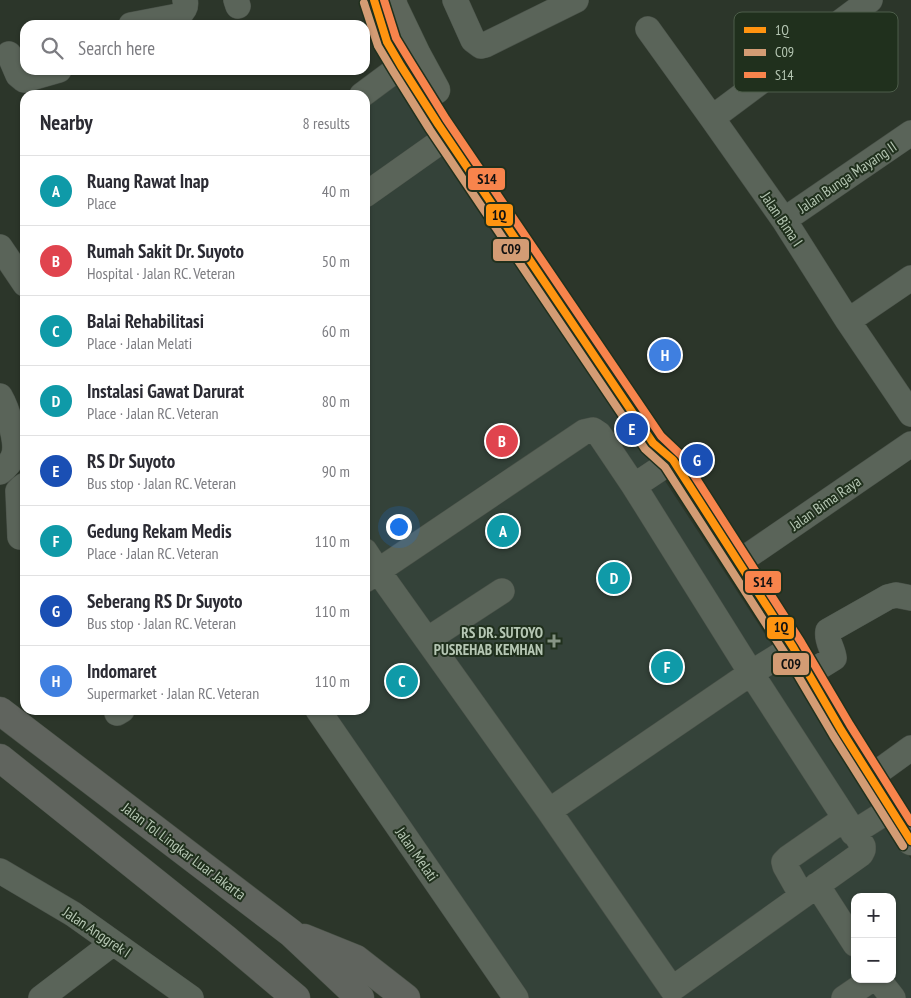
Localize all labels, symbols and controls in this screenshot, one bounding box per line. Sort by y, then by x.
legend [734,12,898,92]
search box [20,20,370,75]
text: 1Q [775,21,789,39]
icon: search [38,34,66,62]
text: Search here [78,36,155,60]
text: C09 [775,43,794,61]
text: S14 [775,66,794,84]
text: Nearby [40,109,93,136]
text: 8 results [303,113,350,133]
street label: Jalan Bunga Mayang II [793,137,900,218]
line badge: S14 [467,167,506,191]
text: Ruang Rawat Inap [87,169,209,193]
text: S14 [477,170,497,188]
text: A [52,181,60,201]
text: 40 m [322,181,350,201]
street label: Jalan Bima I [756,187,807,250]
text: Place [87,193,116,213]
line badge: 1Q [485,203,514,227]
text: 1Q [492,206,507,224]
line badge: C09 [492,238,530,262]
text: Rumah Sakit Dr. Suyoto [87,239,244,263]
text: C09 [501,240,521,258]
text: B [52,251,60,271]
text: 50 m [322,251,350,271]
text: Hospital · Jalan RC. Veteran [87,263,235,283]
text: Balai Rehabilitasi [87,309,204,333]
text: C [52,321,60,341]
text: 60 m [322,321,350,341]
text: Place · Jalan Melati [87,333,192,353]
pin: H [649,336,681,374]
text: Instalasi Gawat Darurat [87,379,244,403]
text: D [52,391,60,411]
text: 80 m [322,391,350,411]
text: Place · Jalan RC. Veteran [87,403,219,423]
pin: E [616,410,648,448]
pin: B [486,422,518,460]
pin: G [681,441,713,479]
text: RS Dr Suyoto [87,449,175,473]
text: E [53,461,59,481]
text: 90 m [322,461,350,481]
street label: Jalan Bima Raya [785,471,864,535]
text: Bus stop · Jalan RC. Veteran [87,473,236,493]
pin: A [487,512,519,550]
your location [386,514,412,540]
text: Gedung Rekam Medis [87,519,232,543]
text: F [53,531,59,551]
text: 110 m [315,531,350,551]
text: Place · Jalan RC. Veteran [87,543,219,563]
pin: D [598,559,630,597]
line badge: S14 [744,570,782,594]
text: S14 [753,573,773,591]
text: Seberang RS Dr Suyoto [87,589,242,613]
text: G [52,601,60,621]
text: 110 m [315,601,350,621]
text: Bus stop · Jalan RC. Veteran [87,613,236,633]
line badge: 1Q [766,616,795,640]
text: 1Q [774,618,789,636]
place label: RS DR. SUTOYO PUSREHAB KEMHAN [434,623,543,659]
marker: RS DR. SUTOYO PUSREHAB KEMHAN [547,634,561,648]
pin: F [651,648,683,686]
line badge: C09 [772,652,810,676]
text: C09 [781,655,801,673]
text: Indomaret [87,659,157,683]
pin: C [386,662,418,700]
text: H [52,671,60,691]
text: 110 m [315,671,350,691]
text: Supermarket · Jalan RC. Veteran [87,683,259,703]
street label: Jalan Tol Lingkar Luar Jakarta [117,798,250,904]
street label: Jalan Melati [391,823,442,885]
map controls [851,893,896,983]
button: + [851,893,896,938]
street label: Jalan Anggrek I [59,902,134,962]
button: − [851,938,896,983]

